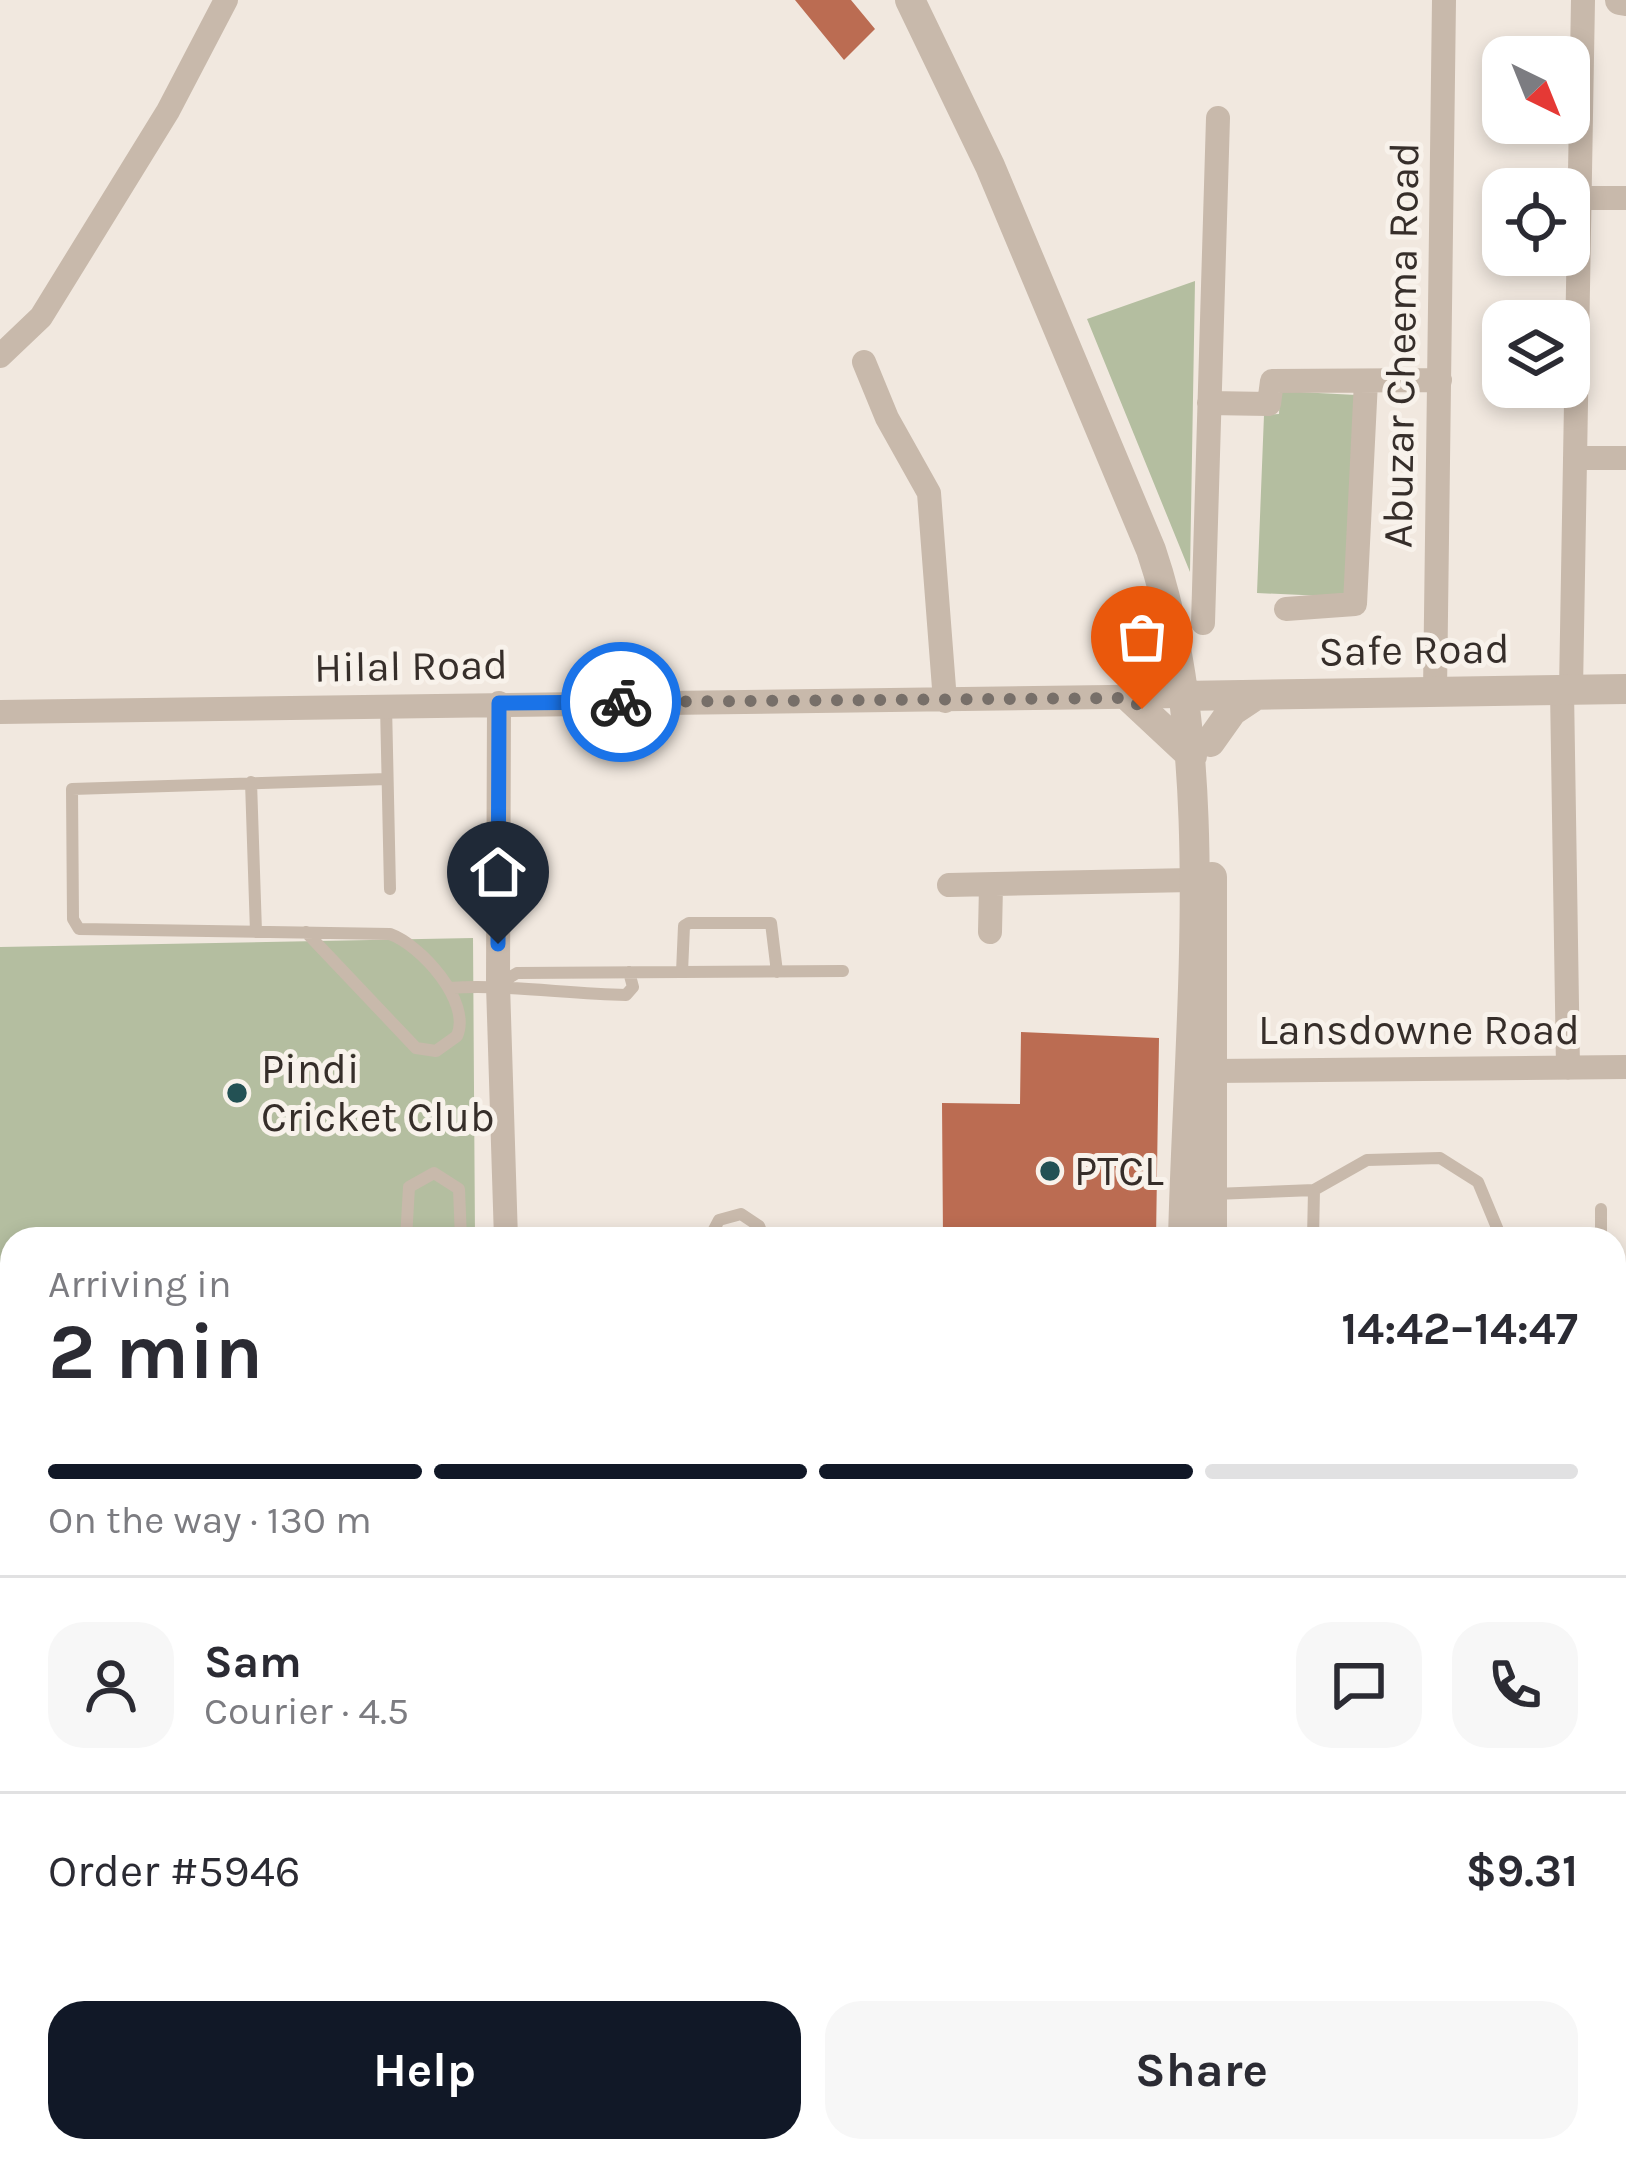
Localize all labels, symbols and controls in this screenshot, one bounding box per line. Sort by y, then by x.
north arrow [1482,36,1590,144]
map controls [1482,36,1590,408]
street label: Abuzar Cheema Road [1372,142,1430,548]
button: locate [1482,168,1590,276]
button: layers [1482,300,1590,408]
pin [1091,586,1193,709]
icon: bag [1109,604,1175,670]
street label: Safe Road [1318,623,1510,677]
street label: Hilal Road [314,639,508,693]
courier [561,642,681,762]
icon: bike [588,669,654,735]
pin [447,821,549,944]
icon: home [465,839,531,905]
street label: Lansdowne Road [1258,1005,1580,1055]
place label: Pindi Cricket Club [261,1044,495,1142]
marker: Pindi Cricket Club [224,1080,250,1106]
place label: PTCL [1074,1146,1164,1196]
marker: PTCL [1037,1158,1063,1184]
text: Arriving in [48,1261,231,1307]
text: 14:42–14:47 [1341,1303,1578,1355]
text: 2 min [48,1306,263,1398]
text: On the way · 130 m [48,1497,372,1543]
button: person [48,1622,174,1748]
button: chat [1296,1622,1422,1748]
button: phone [1452,1622,1578,1748]
text: Sam [204,1636,302,1688]
text: Courier · 4.5 [204,1688,409,1734]
text: Order #5946 [48,1845,301,1897]
text: $9.31 [1466,1845,1578,1897]
button: Help [48,2001,801,2139]
button: Share [825,2001,1578,2139]

